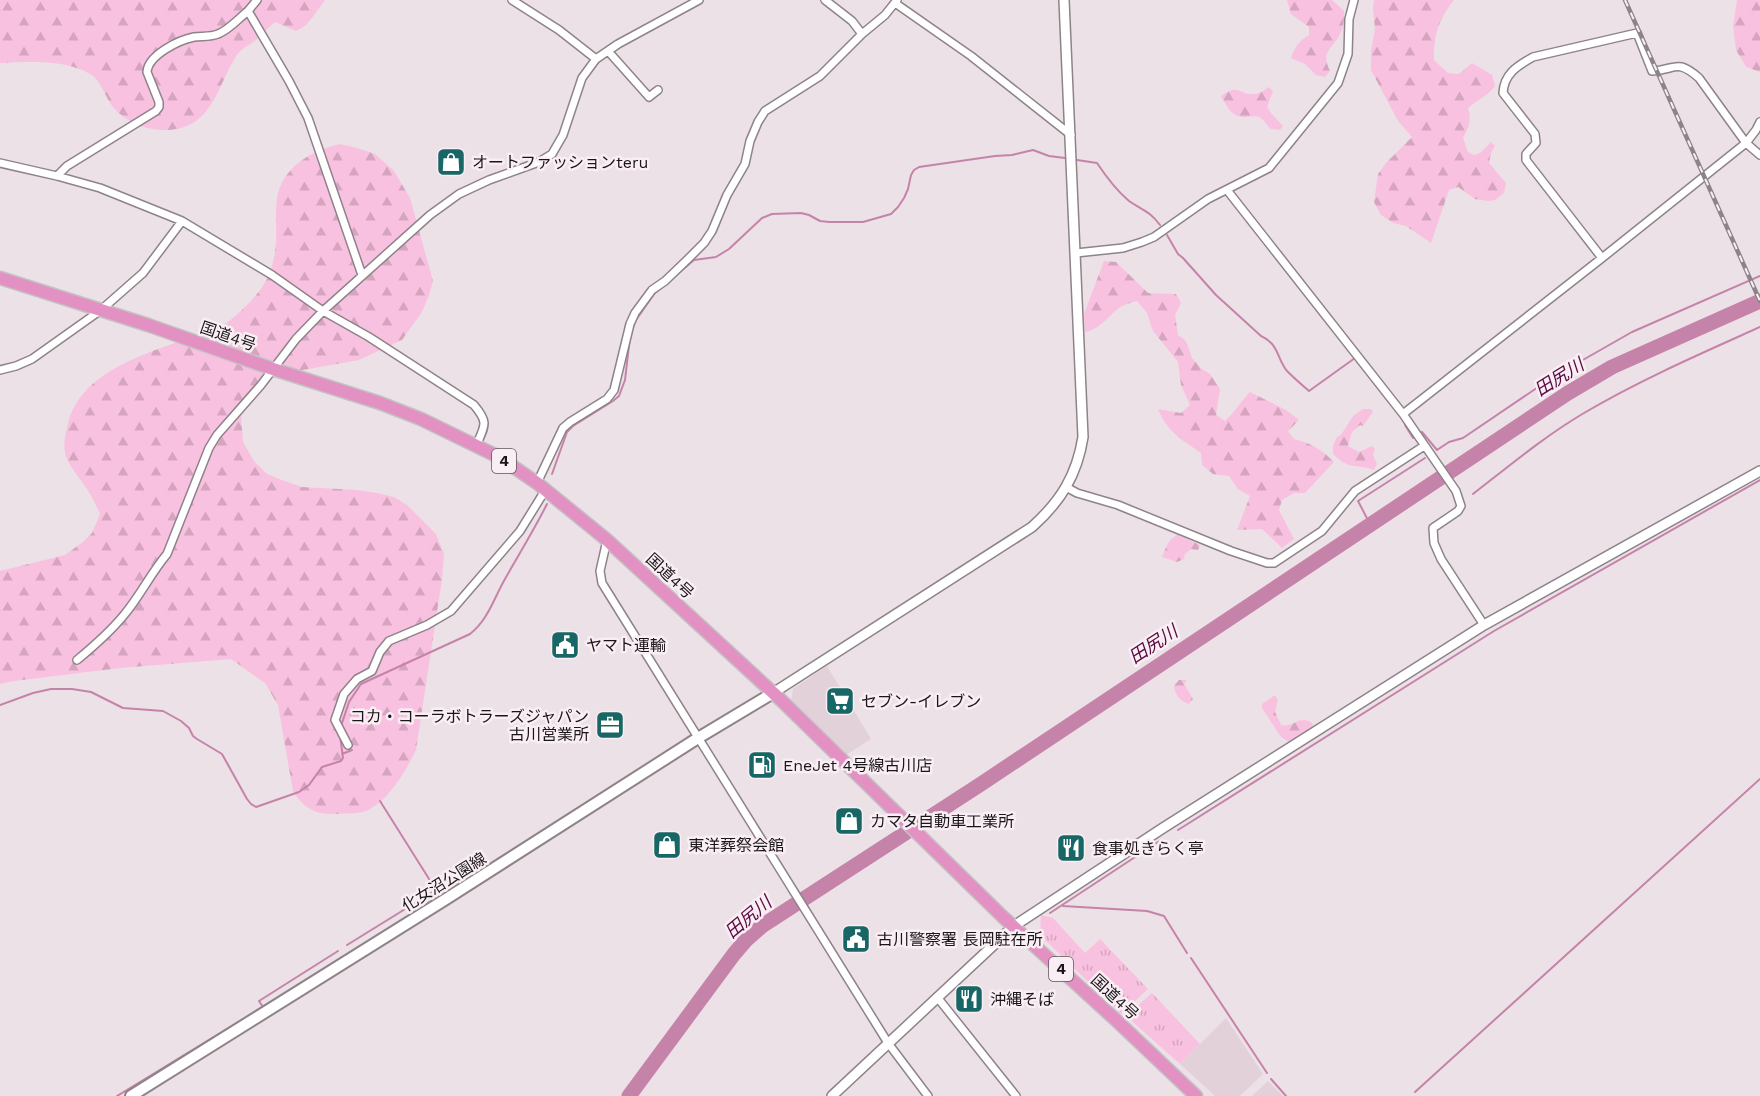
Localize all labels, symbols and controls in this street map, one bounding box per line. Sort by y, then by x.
shop icon: オートファッションteru [435,146,467,178]
place label: オートファッションteru [472,153,648,172]
street label: 国道4号 [198,318,258,354]
water label: 田尻川 [1531,353,1589,400]
road number: 4 [492,449,516,473]
street label: 国道4号 [642,549,698,603]
water label: 田尻川 [1125,619,1183,668]
public building icon: ヤマト運輸 [549,629,581,661]
place label: ヤマト運輸 [586,636,666,655]
supermarket icon: セブン-イレブン [824,685,856,717]
place label: セブン-イレブン [861,692,981,711]
place label: コカ・コーラボトラーズジャパン 古川営業所 [350,707,589,744]
office icon: コカ・コーラボトラーズジャパン 古川営業所 [594,709,626,741]
fuel station icon: EneJet 4号線古川店 [746,749,778,781]
place label: EneJet 4号線古川店 [783,756,932,775]
shop icon: カマタ自動車工業所 [833,805,865,837]
place label: カマタ自動車工業所 [870,812,1014,831]
shop icon: 東洋葬祭会館 [651,829,683,861]
restaurant icon: 食事処きらく亭 [1055,832,1087,864]
place label: 東洋葬祭会館 [688,836,784,855]
place label: 食事処きらく亭 [1092,839,1204,858]
street label: 化女沼公園線 [398,849,490,915]
water label: 田尻川 [721,890,777,942]
public building icon: 古川警察署 長岡駐在所 [840,923,872,955]
place label: 古川警察署 長岡駐在所 [877,930,1042,949]
road number: 4 [1049,957,1073,981]
street label: 国道4号 [1087,970,1143,1024]
restaurant icon: 沖縄そば [953,983,985,1015]
place label: 沖縄そば [990,990,1054,1009]

